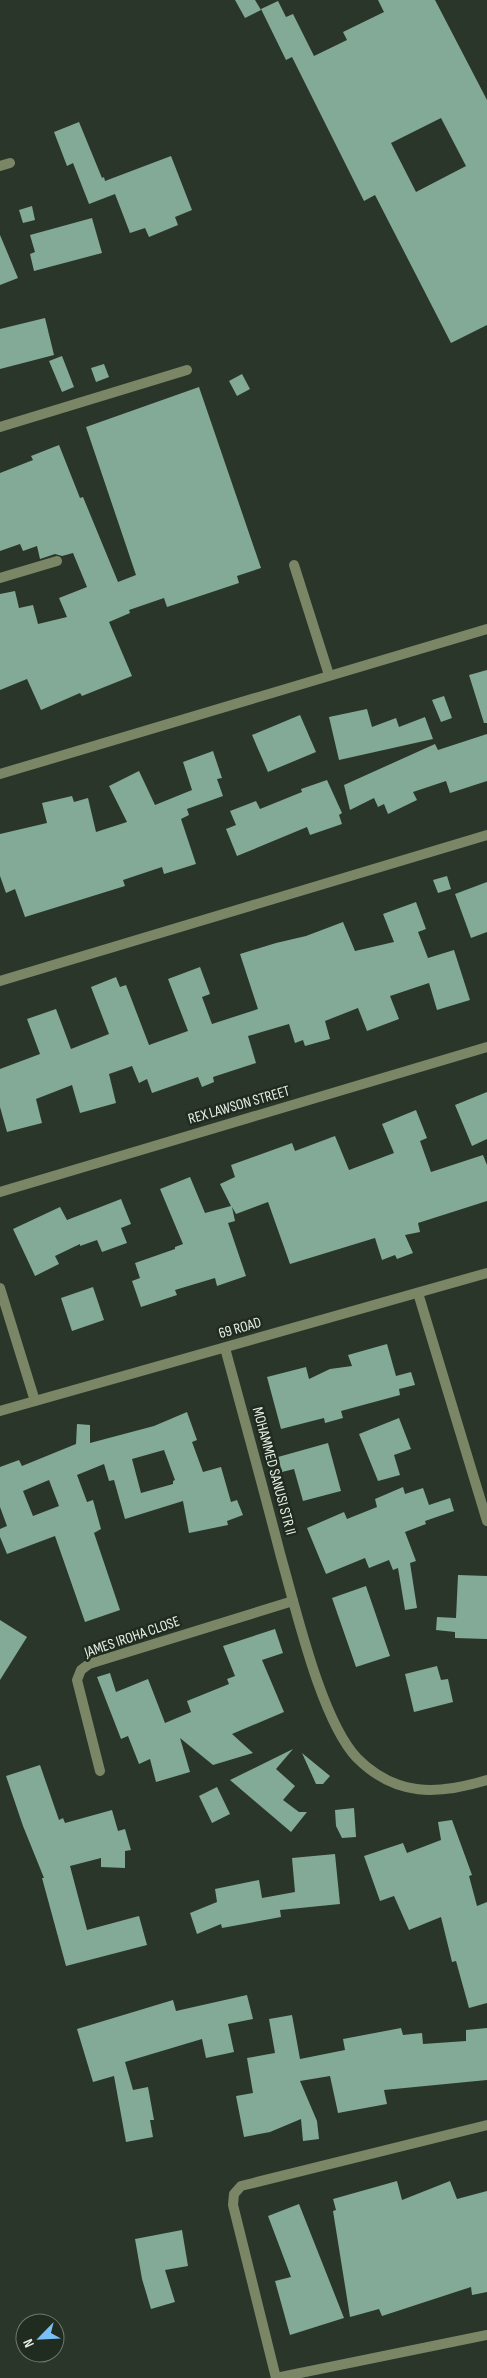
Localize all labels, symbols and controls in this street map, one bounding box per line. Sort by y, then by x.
street label: REX LAWSON STREET [186,1081,292,1129]
street label: 69 ROAD [216,1313,264,1343]
street label: MOHAMMED SANUSI STR II [248,1405,300,1537]
street label: JAMES IROHA CLOSE [81,1612,182,1663]
north arrow [15,2313,65,2363]
text: N [19,2336,38,2350]

